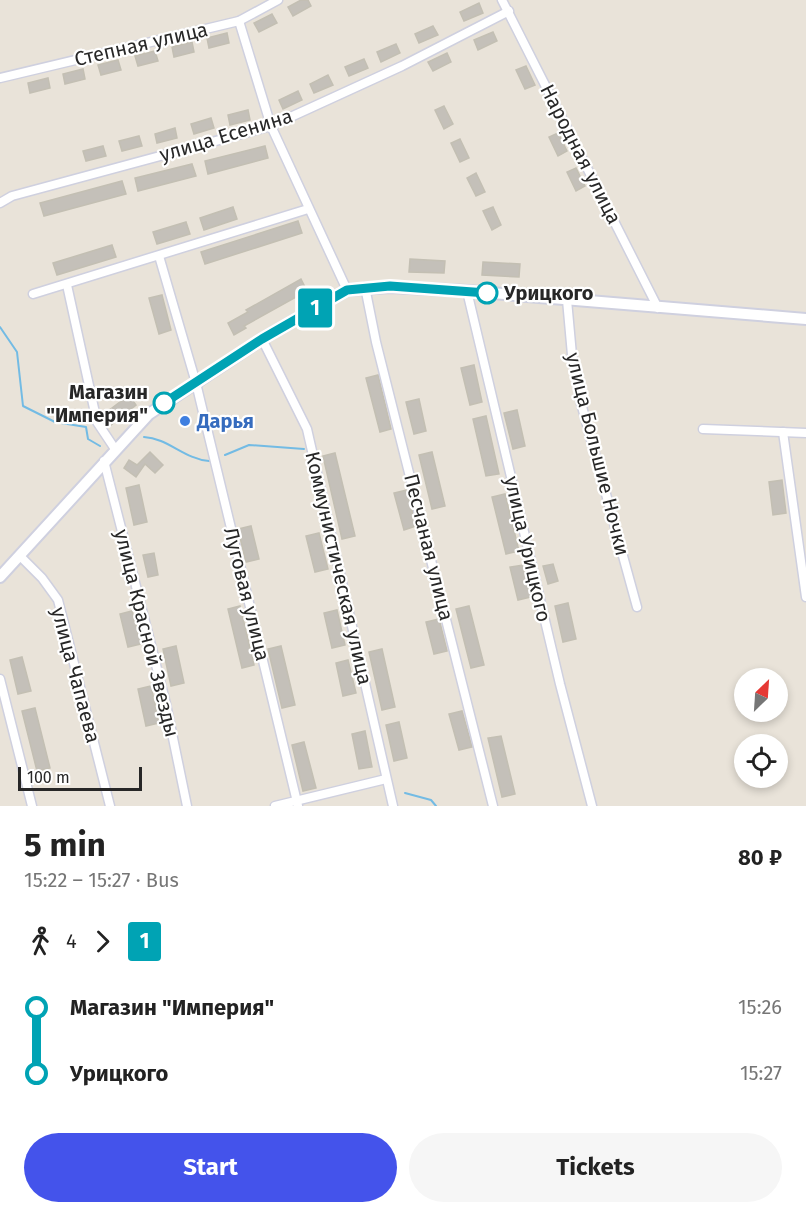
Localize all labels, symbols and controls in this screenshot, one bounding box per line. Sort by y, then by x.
street label: Степная улица [72,17,210,71]
street label: Народная улица [535,80,627,228]
street label: улица Есенина [157,103,295,167]
place label: Урицкого [503,281,594,305]
marker: Урицкого [476,282,498,304]
line badge: 1 [296,288,334,328]
text: 1 [310,295,320,321]
street label: улица Большие Ночки [561,350,635,558]
place label: Магазин "Империя" [46,380,148,427]
marker: Магазин "Империя" [153,392,175,414]
place label: Дарья [196,409,254,433]
marker: Дарья [178,414,192,428]
street label: Коммунистическая улица [300,449,378,687]
street label: Песчаная улица [399,471,459,623]
street label: улица Урицкого [500,474,556,624]
street label: Луговая улица [219,525,275,663]
street label: улица Красной Звезды [110,527,184,739]
street label: улица Чапаева [46,604,106,746]
north arrow [734,668,788,722]
map controls [734,668,788,788]
button: locate [734,734,788,788]
scale bar [18,764,142,792]
text: 100 m [27,768,70,787]
text: 5 min [24,825,106,865]
text: 80 ₽ [738,844,782,871]
text: 15:22 – 15:27 · Bus [24,868,179,892]
icon: walk [24,925,57,958]
icon: forward [86,925,119,958]
text: 1 [140,928,149,954]
text: 4 [66,929,77,953]
text: Магазин "Империя" [70,994,274,1021]
text: 15:26 [738,995,782,1019]
text: Урицкого [70,1060,168,1087]
text: 15:27 [740,1061,782,1085]
button: Start [24,1133,397,1202]
button: Tickets [409,1133,782,1202]

